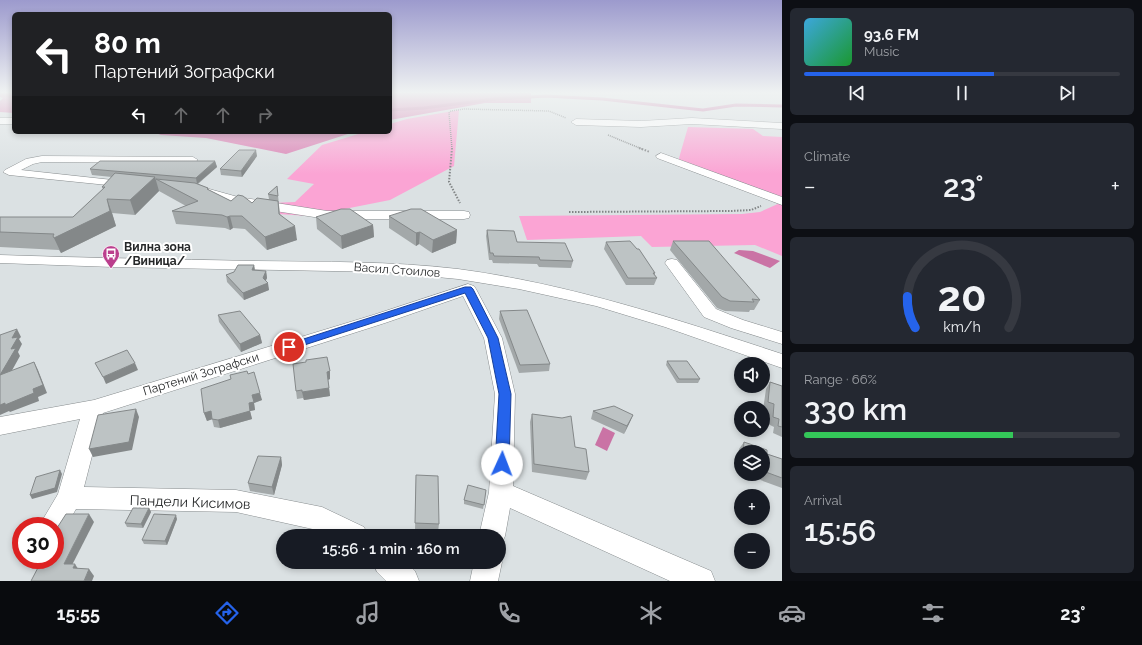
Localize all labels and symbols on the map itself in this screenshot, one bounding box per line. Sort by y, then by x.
place label: Вилна зона /Виница/ [124,240,191,268]
bus stop icon: Вилна зона /Виница/ [101,244,121,269]
street label: Васил Стоилов [353,260,441,280]
pin [272,330,306,364]
street label: Партений Зографски [141,350,261,398]
position arrow [481,443,523,485]
street label: Пандели Кисимов [129,492,251,512]
speed limit sign: 30 [12,517,64,569]

